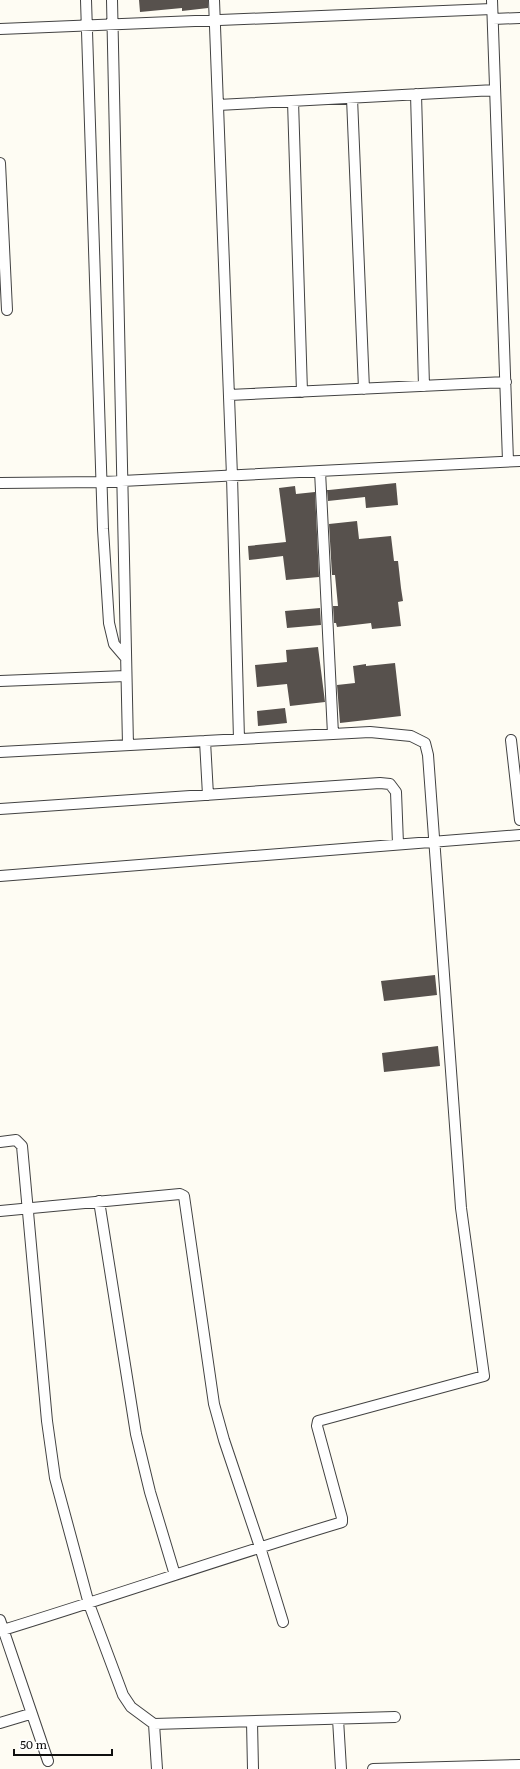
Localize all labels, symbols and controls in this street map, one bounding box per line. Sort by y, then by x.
scale bar [14,1731,112,1757]
text: 50 m [20,1735,47,1753]

